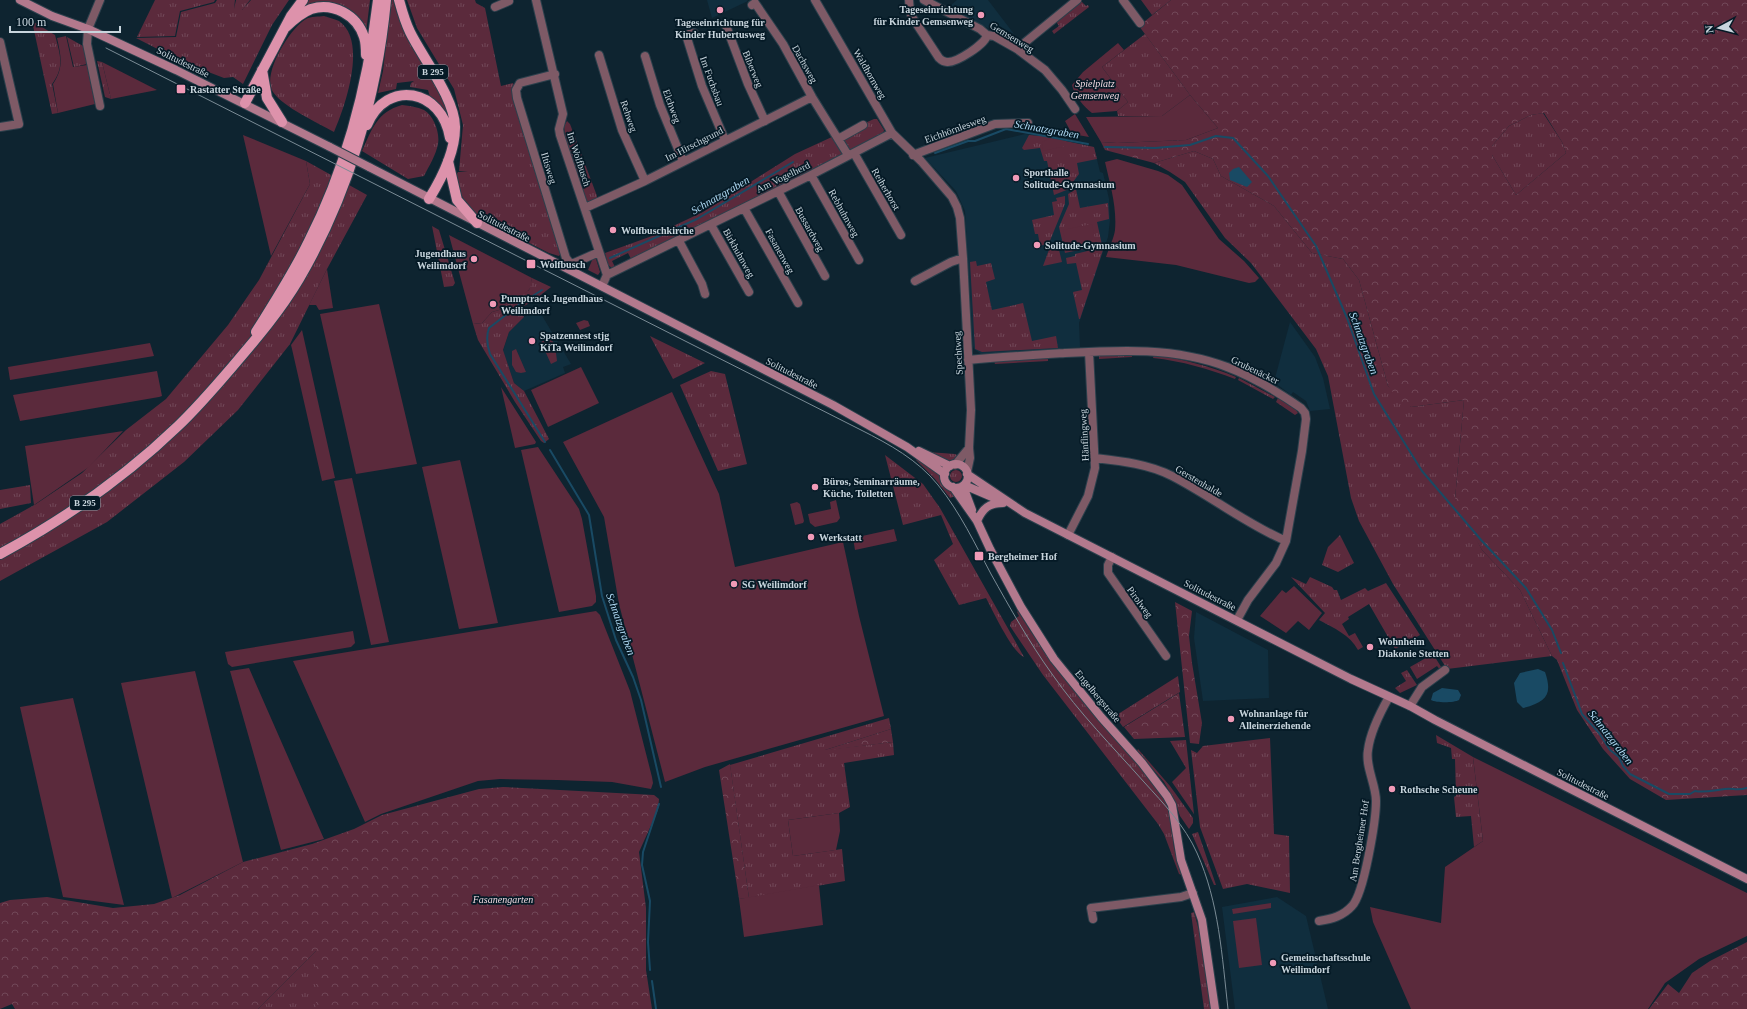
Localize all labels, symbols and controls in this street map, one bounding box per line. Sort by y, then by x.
place label: Tageseinrichtung für Kinder Gemsenweg [873,4,973,27]
marker: Tageseinrichtung für Kinder Hubertusweg [715,5,725,15]
scale bar [10,8,120,34]
north arrow [1699,8,1739,48]
marker: Tageseinrichtung für Kinder Gemsenweg [976,10,986,20]
text: 100 m [16,15,47,29]
place label: Tageseinrichtung für Kinder Hubertusweg [675,17,765,40]
street label: Gemsenweg [988,20,1036,54]
text: N [1703,24,1716,34]
street label: Dachsweg [790,43,820,85]
street label: Solitudestraße [155,45,212,80]
street label: Waldhornweg [851,47,889,101]
street label: Biberweg [741,49,765,89]
street label: Im Fuchsbau [698,55,726,107]
road number: B 295 [418,65,448,79]
park label: Spielplatz Gemsenweg [1071,78,1119,101]
marker: Rastatter Straße [175,83,187,95]
place label: Rastatter Straße [190,84,261,95]
street label: Elchweg [661,88,683,124]
street label: Rehweg [618,99,640,133]
street label: Eichhörnlesweg [923,113,987,145]
water label: Schnatzgraben [1014,117,1081,141]
street label: Im Hirschgrund [663,125,725,163]
street label: Im Wolfbusch [565,130,593,188]
street label: Iltisweg [539,151,559,185]
street label: Am Vogelherd [754,159,812,195]
street label: Reiherhorst [870,166,903,212]
place label: Sporthalle Solitude-Gymnasium [1024,167,1115,190]
water label: Schnatzgraben [689,173,752,217]
marker: Sporthalle Solitude-Gymnasium [1011,173,1021,183]
street label: Rebhuhnweg [826,187,862,239]
street label: Bussardweg [793,205,827,253]
street label: Solitudestraße [476,208,532,244]
marker: Wolfbuschkirche [608,225,618,235]
place label: Wolfbuschkirche [621,225,694,236]
street label: Birkhuhnweg [721,227,757,279]
street label: Fasanenweg [763,227,797,275]
marker: Solitude-Gymnasium [1032,240,1042,250]
place label: Solitude-Gymnasium [1045,240,1136,251]
place label: Jugendhaus Weilimdorf [415,248,467,271]
marker: Jugendhaus Weilimdorf [469,254,479,264]
marker: Wolfbusch [525,258,537,270]
place label: Wolfbusch [540,259,586,270]
place label: Pumptrack Jugendhaus Weilimdorf [501,293,603,316]
marker: Pumptrack Jugendhaus Weilimdorf [488,299,498,309]
water label: Schnatzgraben [1347,310,1381,376]
place label: Spatzennest stjg KiTa Weilimdorf [540,330,613,353]
street label: Spechtweg [951,331,965,375]
marker: Spatzennest stjg KiTa Weilimdorf [527,336,537,346]
street label: Grubenäcker [1229,354,1281,387]
street label: Solitudestraße [764,355,820,391]
street label: Hänflingweg [1077,409,1091,461]
street label: Gerstenhalde [1173,463,1225,499]
place label: Büros, Seminarräume, Küche, Toiletten [823,476,920,499]
marker: Büros, Seminarräume, Küche, Toiletten [810,482,820,492]
road number: B 295 [70,496,100,510]
marker: Werkstatt [806,532,816,542]
place label: Werkstatt [819,532,862,543]
marker: Bergheimer Hof [973,550,985,562]
place label: Bergheimer Hof [988,551,1058,562]
street label: Solitudestraße [1182,577,1238,613]
marker: SG Weilimdorf [729,579,739,589]
place label: SG Weilimdorf [742,579,807,590]
street label: Pirolweg [1125,584,1155,620]
water label: Schnatzgraben [604,591,638,657]
place label: Wohnheim Diakonie Stetten [1378,636,1449,659]
marker: Wohnheim Diakonie Stetten [1365,642,1375,652]
street label: Engelbergstraße [1073,668,1123,725]
place label: Wohnanlage für Alleinerziehende [1239,708,1311,731]
water label: Schnatzgraben [1586,708,1636,767]
marker: Wohnanlage für Alleinerziehende [1226,714,1236,724]
street label: Solitudestraße [1555,766,1611,802]
marker: Rothsche Scheune [1387,784,1397,794]
place label: Rothsche Scheune [1400,784,1478,795]
street label: Am Bergheimer Hof [1347,799,1371,883]
park label: Fasanengarten [472,894,533,905]
place label: Gemeinschaftsschule Weilimdorf [1281,952,1371,975]
marker: Gemeinschaftsschule Weilimdorf [1268,958,1278,968]

